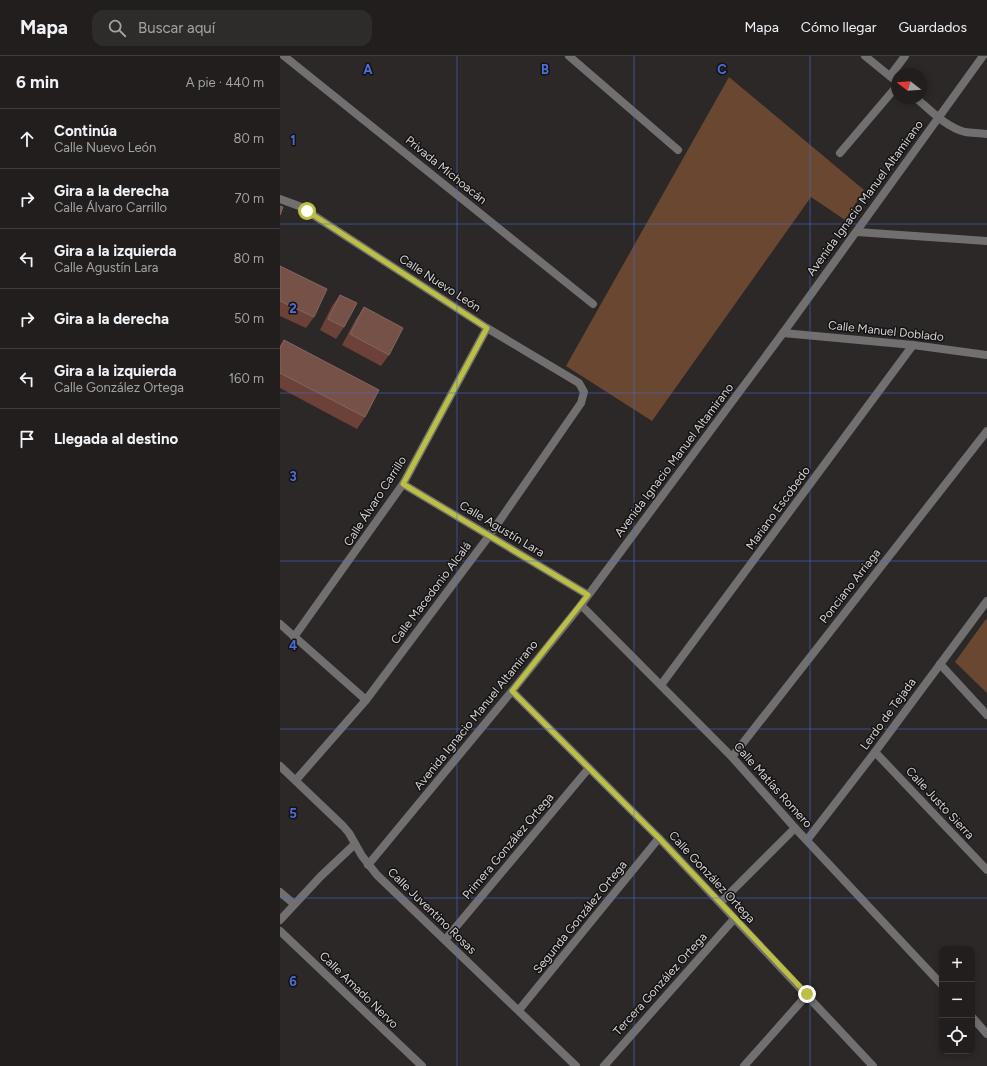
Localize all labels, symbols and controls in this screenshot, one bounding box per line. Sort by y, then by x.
search box [92,10,372,46]
text: Mapa [20,16,68,39]
icon: search [106,17,128,39]
text: Buscar aquí [138,19,215,37]
text: Mapa [744,19,779,36]
text: Cómo llegar [801,19,876,36]
text: Guardados [898,19,967,36]
text: A [363,62,373,77]
text: B [541,62,549,77]
text: C [717,62,727,77]
north arrow [891,68,927,104]
text: 6 min [16,72,59,92]
text: A pie · 440 m [186,75,264,90]
street label: Avenida Ignacio Manuel Altamirano [804,118,926,278]
text: Continúa [54,122,117,140]
icon: ahead [16,128,38,150]
text: 80 m [233,131,264,146]
text: 1 [290,133,296,148]
street label: Privada Michoacán [403,133,490,207]
text: Calle Nuevo León [54,140,156,155]
text: Gira a la derecha [54,182,169,200]
icon: right [16,188,38,210]
text: 70 m [234,191,264,206]
text: Calle Álvaro Carrillo [54,200,167,215]
route start [298,202,316,220]
text: Gira a la izquierda [54,242,176,260]
icon: left [16,248,38,270]
text: 80 m [233,251,264,266]
street label: Calle Nuevo León [397,251,484,315]
text: Calle Agustín Lara [54,260,159,275]
text: 2 [289,301,297,316]
icon: right [16,308,38,330]
text: Gira a la derecha [54,310,169,328]
text: 50 m [234,311,264,326]
street label: Calle Manuel Doblado [827,318,945,344]
text: Gira a la izquierda [54,362,176,380]
icon: left [16,368,38,390]
text: 160 m [229,371,264,386]
text: Calle González Ortega [54,380,184,395]
street label: Avenida Ignacio Manuel Altamirano [612,380,736,540]
icon: arrive [16,428,38,450]
text: Llegada al destino [54,430,178,448]
street label: Calle Álvaro Carrillo [341,453,409,549]
street label: Mariano Escobedo [743,464,813,552]
text: 3 [289,469,297,484]
street label: Calle Agustín Lara [457,498,547,560]
street label: Calle Macedonio Alcalá [388,539,474,647]
street label: Ponciano Arriaga [817,546,883,626]
street label: Avenida Ignacio Manuel Altamirano [411,637,541,793]
text: 4 [289,638,297,653]
street label: Lerdo de Tejada [857,675,919,753]
street label: Calle Matías Romero [731,739,815,831]
street label: Calle Justo Sierra [903,764,977,842]
street label: Primera González Ortega [460,790,556,902]
text: 5 [289,806,297,821]
street label: Calle González Ortega [666,828,758,926]
street label: Segunda González Ortega [530,858,630,976]
street label: Calle Juventino Rosas [385,865,479,957]
street label: Tercera González Ortega [610,930,710,1038]
map controls [939,946,975,1054]
button: + [939,946,975,982]
street label: Calle Amado Nervo [317,949,401,1031]
text: 6 [289,974,297,989]
button: − [939,982,975,1018]
route end [798,985,816,1003]
button: locate [939,1018,975,1054]

